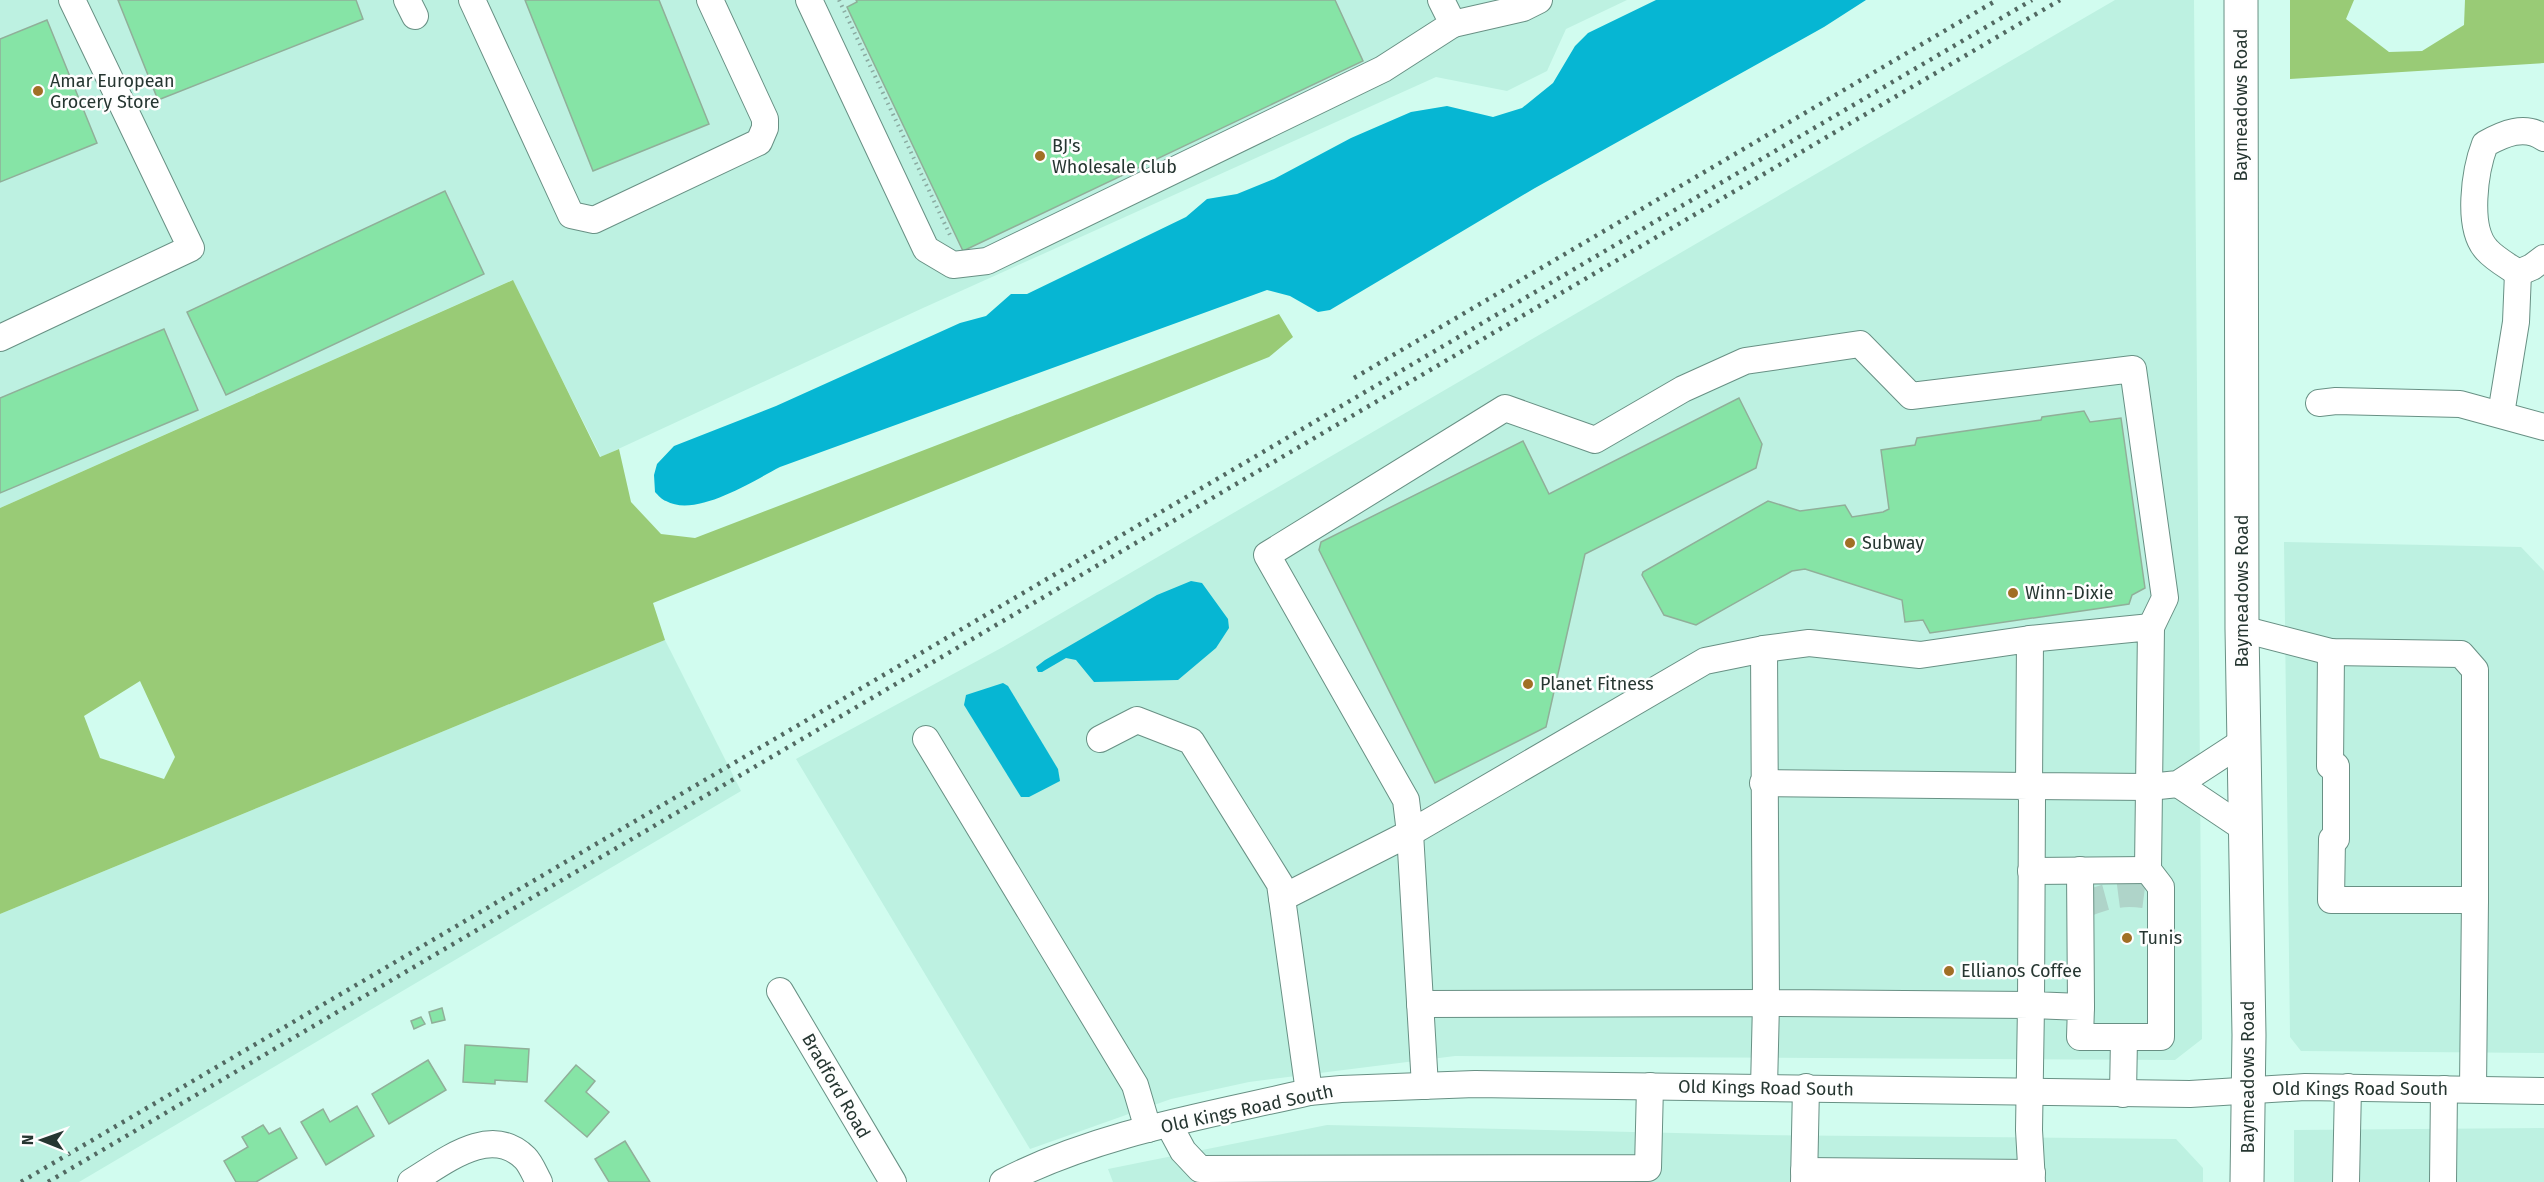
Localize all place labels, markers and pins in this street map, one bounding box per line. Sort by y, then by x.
place label: Amar European Grocery Store [50,70,175,113]
marker: Amar European Grocery Store [31,84,45,98]
place label: BJ's Wholesale Club [1052,135,1177,178]
marker: BJ's Wholesale Club [1033,149,1047,163]
place label: Subway [1862,532,1924,554]
marker: Subway [1843,536,1857,550]
place label: Winn-Dixie [2025,582,2114,604]
marker: Winn-Dixie [2006,586,2020,600]
place label: Planet Fitness [1540,673,1654,695]
marker: Planet Fitness [1521,677,1535,691]
place label: Tunis [2139,927,2182,949]
marker: Tunis [2120,931,2134,945]
place label: Ellianos Coffee [1961,960,2082,982]
marker: Ellianos Coffee [1942,964,1956,978]

